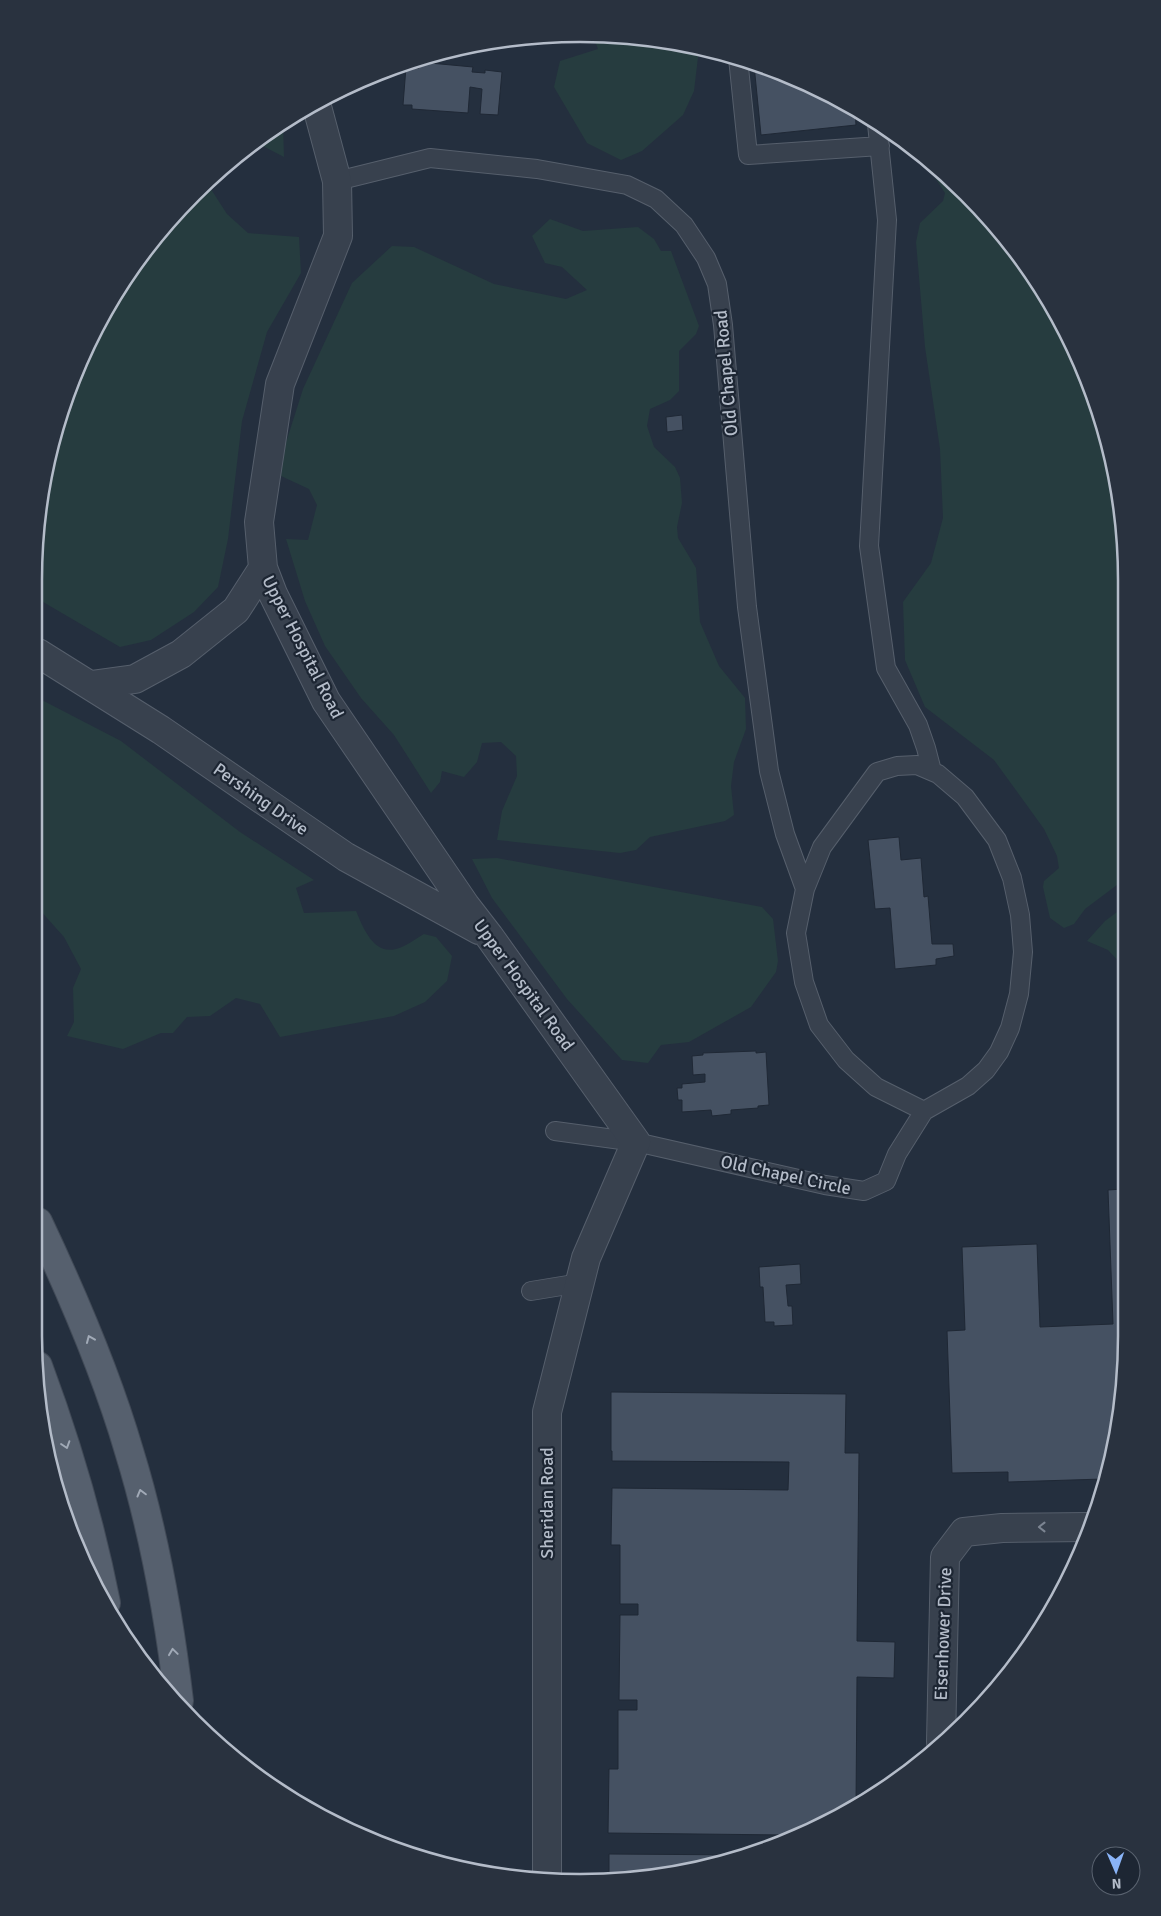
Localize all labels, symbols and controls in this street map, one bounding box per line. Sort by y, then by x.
street label: Old Chapel Road [710,309,742,437]
street label: Upper Hospital Road [257,572,349,722]
street label: Pershing Drive [209,758,313,840]
street label: Upper Hospital Road [469,915,579,1055]
street label: Old Chapel Circle [719,1150,853,1200]
one-way arrow [86,1335,96,1344]
one-way arrow [61,1441,71,1449]
street label: Sheridan Road [536,1447,558,1559]
one-way arrow [136,1489,147,1497]
one-way arrow [1037,1522,1045,1532]
street label: Eisenhower Drive [930,1567,956,1701]
one-way arrow [168,1648,179,1656]
north arrow [1091,1846,1141,1896]
text: N [1111,1875,1122,1892]

